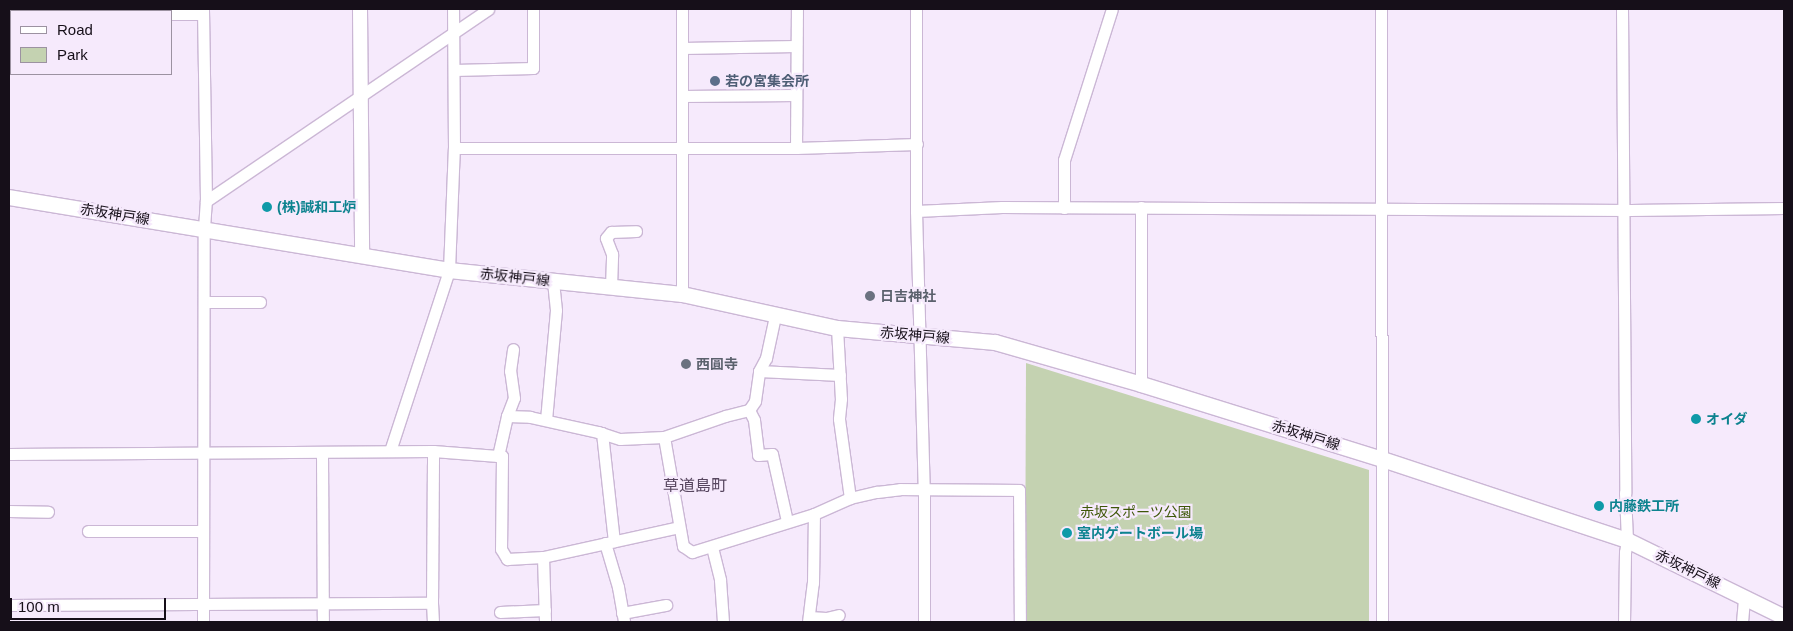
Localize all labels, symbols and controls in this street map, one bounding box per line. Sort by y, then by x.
legend [10,10,172,75]
text: Road [57,21,93,38]
text: Park [57,46,88,63]
place label: 若の宮集会所 [725,73,809,89]
marker: 若の宮集会所 [709,75,721,87]
place label: (株)誠和工炉 [277,199,356,215]
street label: 赤坂神戸線 [79,200,151,228]
marker: (株)誠和工炉 [261,201,273,213]
street label: 赤坂神戸線 [479,265,551,289]
place label: 日吉神社 [880,288,936,304]
marker: 日吉神社 [864,290,876,302]
street label: 赤坂神戸線 [879,324,951,346]
place label: 西圓寺 [696,356,738,372]
marker: 西圓寺 [680,358,692,370]
place label: オイダ [1706,411,1748,427]
marker: オイダ [1690,413,1702,425]
street label: 赤坂神戸線 [1270,417,1342,453]
district label: 草道島町 [663,476,727,496]
place label: 内藤鉄工所 [1609,498,1679,514]
marker: 内藤鉄工所 [1593,500,1605,512]
park label: 赤坂スポーツ公園 [1080,504,1192,520]
place label: 室内ゲートボール場 [1077,525,1203,541]
marker: 室内ゲートボール場 [1061,527,1073,539]
street label: 赤坂神戸線 [1653,546,1723,592]
scale bar [12,588,169,620]
text: 100 m [18,598,60,615]

